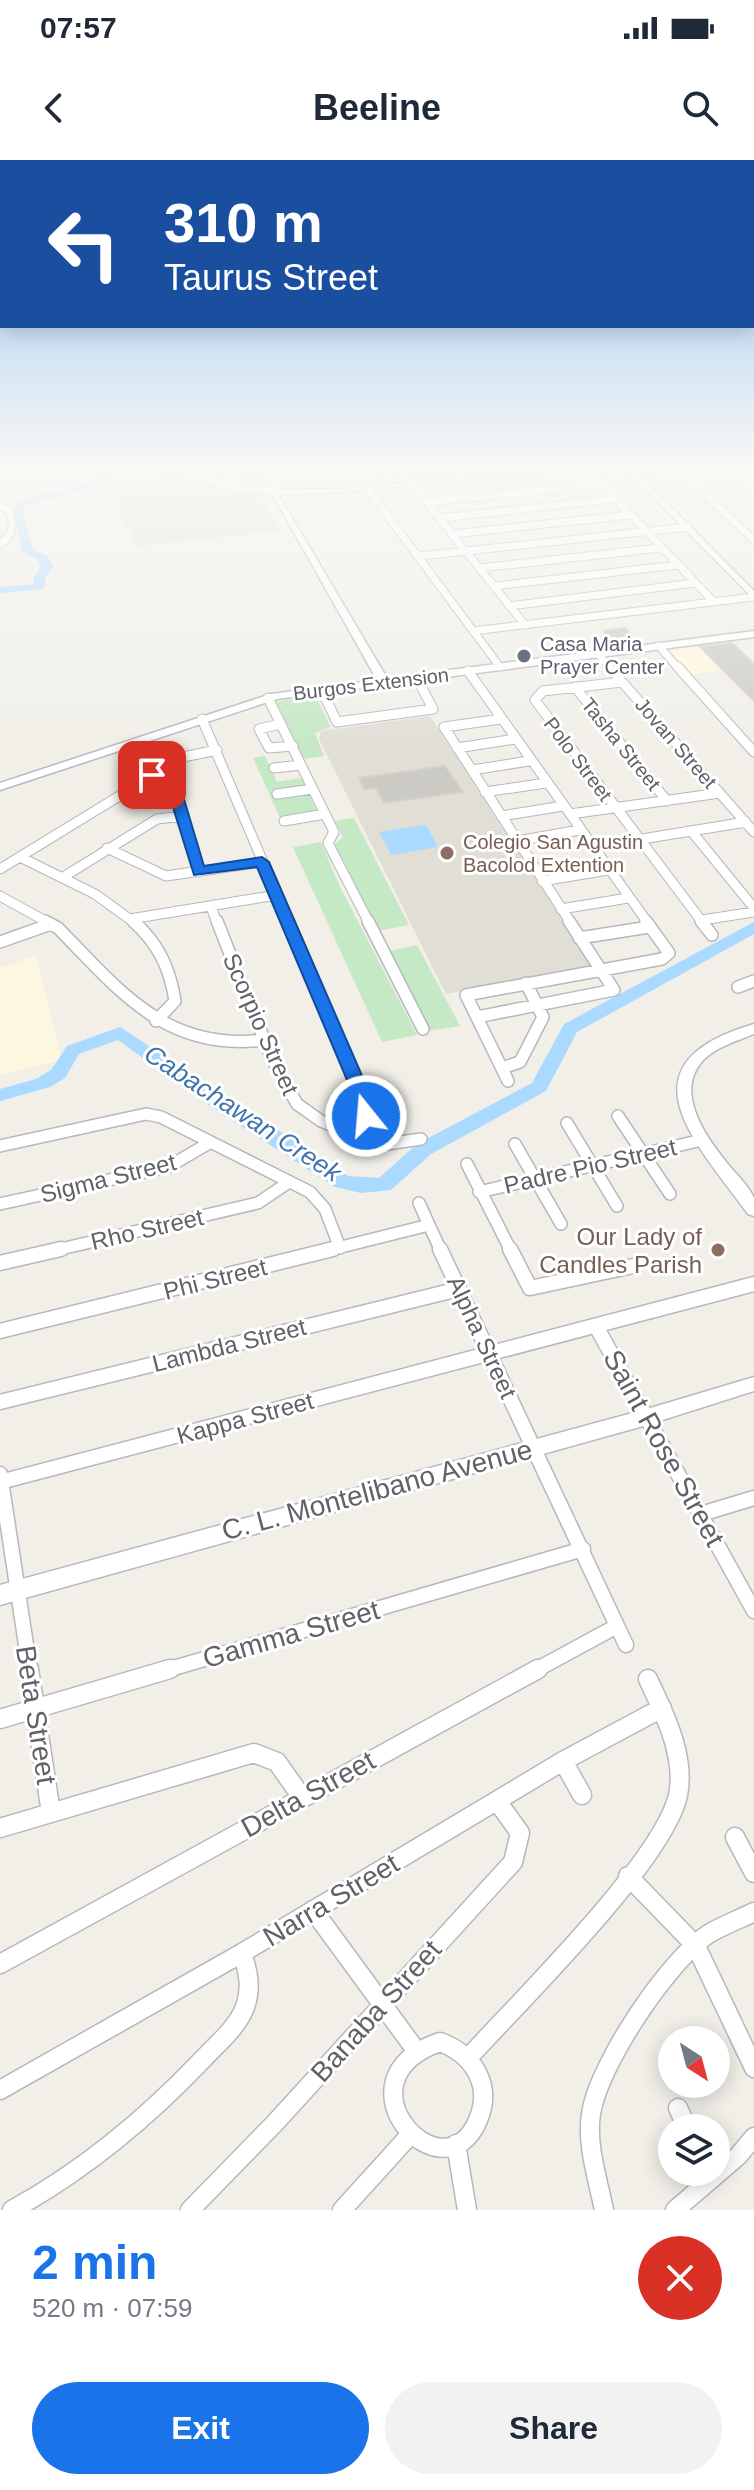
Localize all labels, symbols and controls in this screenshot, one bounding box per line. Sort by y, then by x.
text: 07:57 [40,11,117,44]
icon: back [32,86,76,130]
icon: search [678,86,722,130]
text: Beeline [313,87,441,128]
text: 310 m [164,191,323,254]
icon: left [32,192,136,296]
text: Taurus Street [164,257,378,298]
place label: Casa Maria Prayer Center [540,633,665,678]
marker: Casa Maria Prayer Center [515,647,533,665]
street label: Burgos Extension [292,664,450,704]
street label: Tasha Street [577,693,665,795]
street label: Jovan Street [631,693,721,793]
street label: Polo Street [539,713,617,805]
pin [118,741,186,809]
icon: arrive [130,753,174,797]
place label: Colegio San Agustin Bacolod Extention [463,831,643,876]
marker: Colegio San Agustin Bacolod Extention [438,844,456,862]
street label: Scorpio Street [218,949,304,1099]
water label: Cabachawan Creek [139,1038,349,1189]
position arrow [324,1074,408,1158]
street label: Padre Pio Street [501,1133,679,1199]
street label: Sigma Street [37,1148,179,1208]
street label: Rho Street [88,1203,206,1255]
place label: Our Lady of Candles Parish [539,1223,702,1278]
marker: Our Lady of Candles Parish [709,1241,727,1259]
street label: Phi Street [161,1253,270,1305]
street label: Alpha Street [442,1271,522,1403]
street label: Lambda Street [149,1313,309,1377]
street label: Saint Rose Street [597,1345,731,1552]
street label: Kappa Street [174,1387,316,1449]
street label: C. L. Montelibano Avenue [218,1434,536,1546]
street label: Gamma Street [199,1594,383,1674]
street label: Beta Street [10,1643,62,1787]
street label: Delta Street [236,1745,380,1843]
street label: Narra Street [258,1847,405,1953]
street label: Banaba Street [305,1934,448,2088]
north arrow [658,2026,730,2098]
map controls [658,2026,730,2186]
button: layers [658,2114,730,2186]
text: 2 min [32,2236,157,2289]
button: close [638,2236,722,2320]
text: 520 m · 07:59 [32,2293,192,2323]
button: Exit [32,2382,369,2474]
button: Share [385,2382,722,2474]

